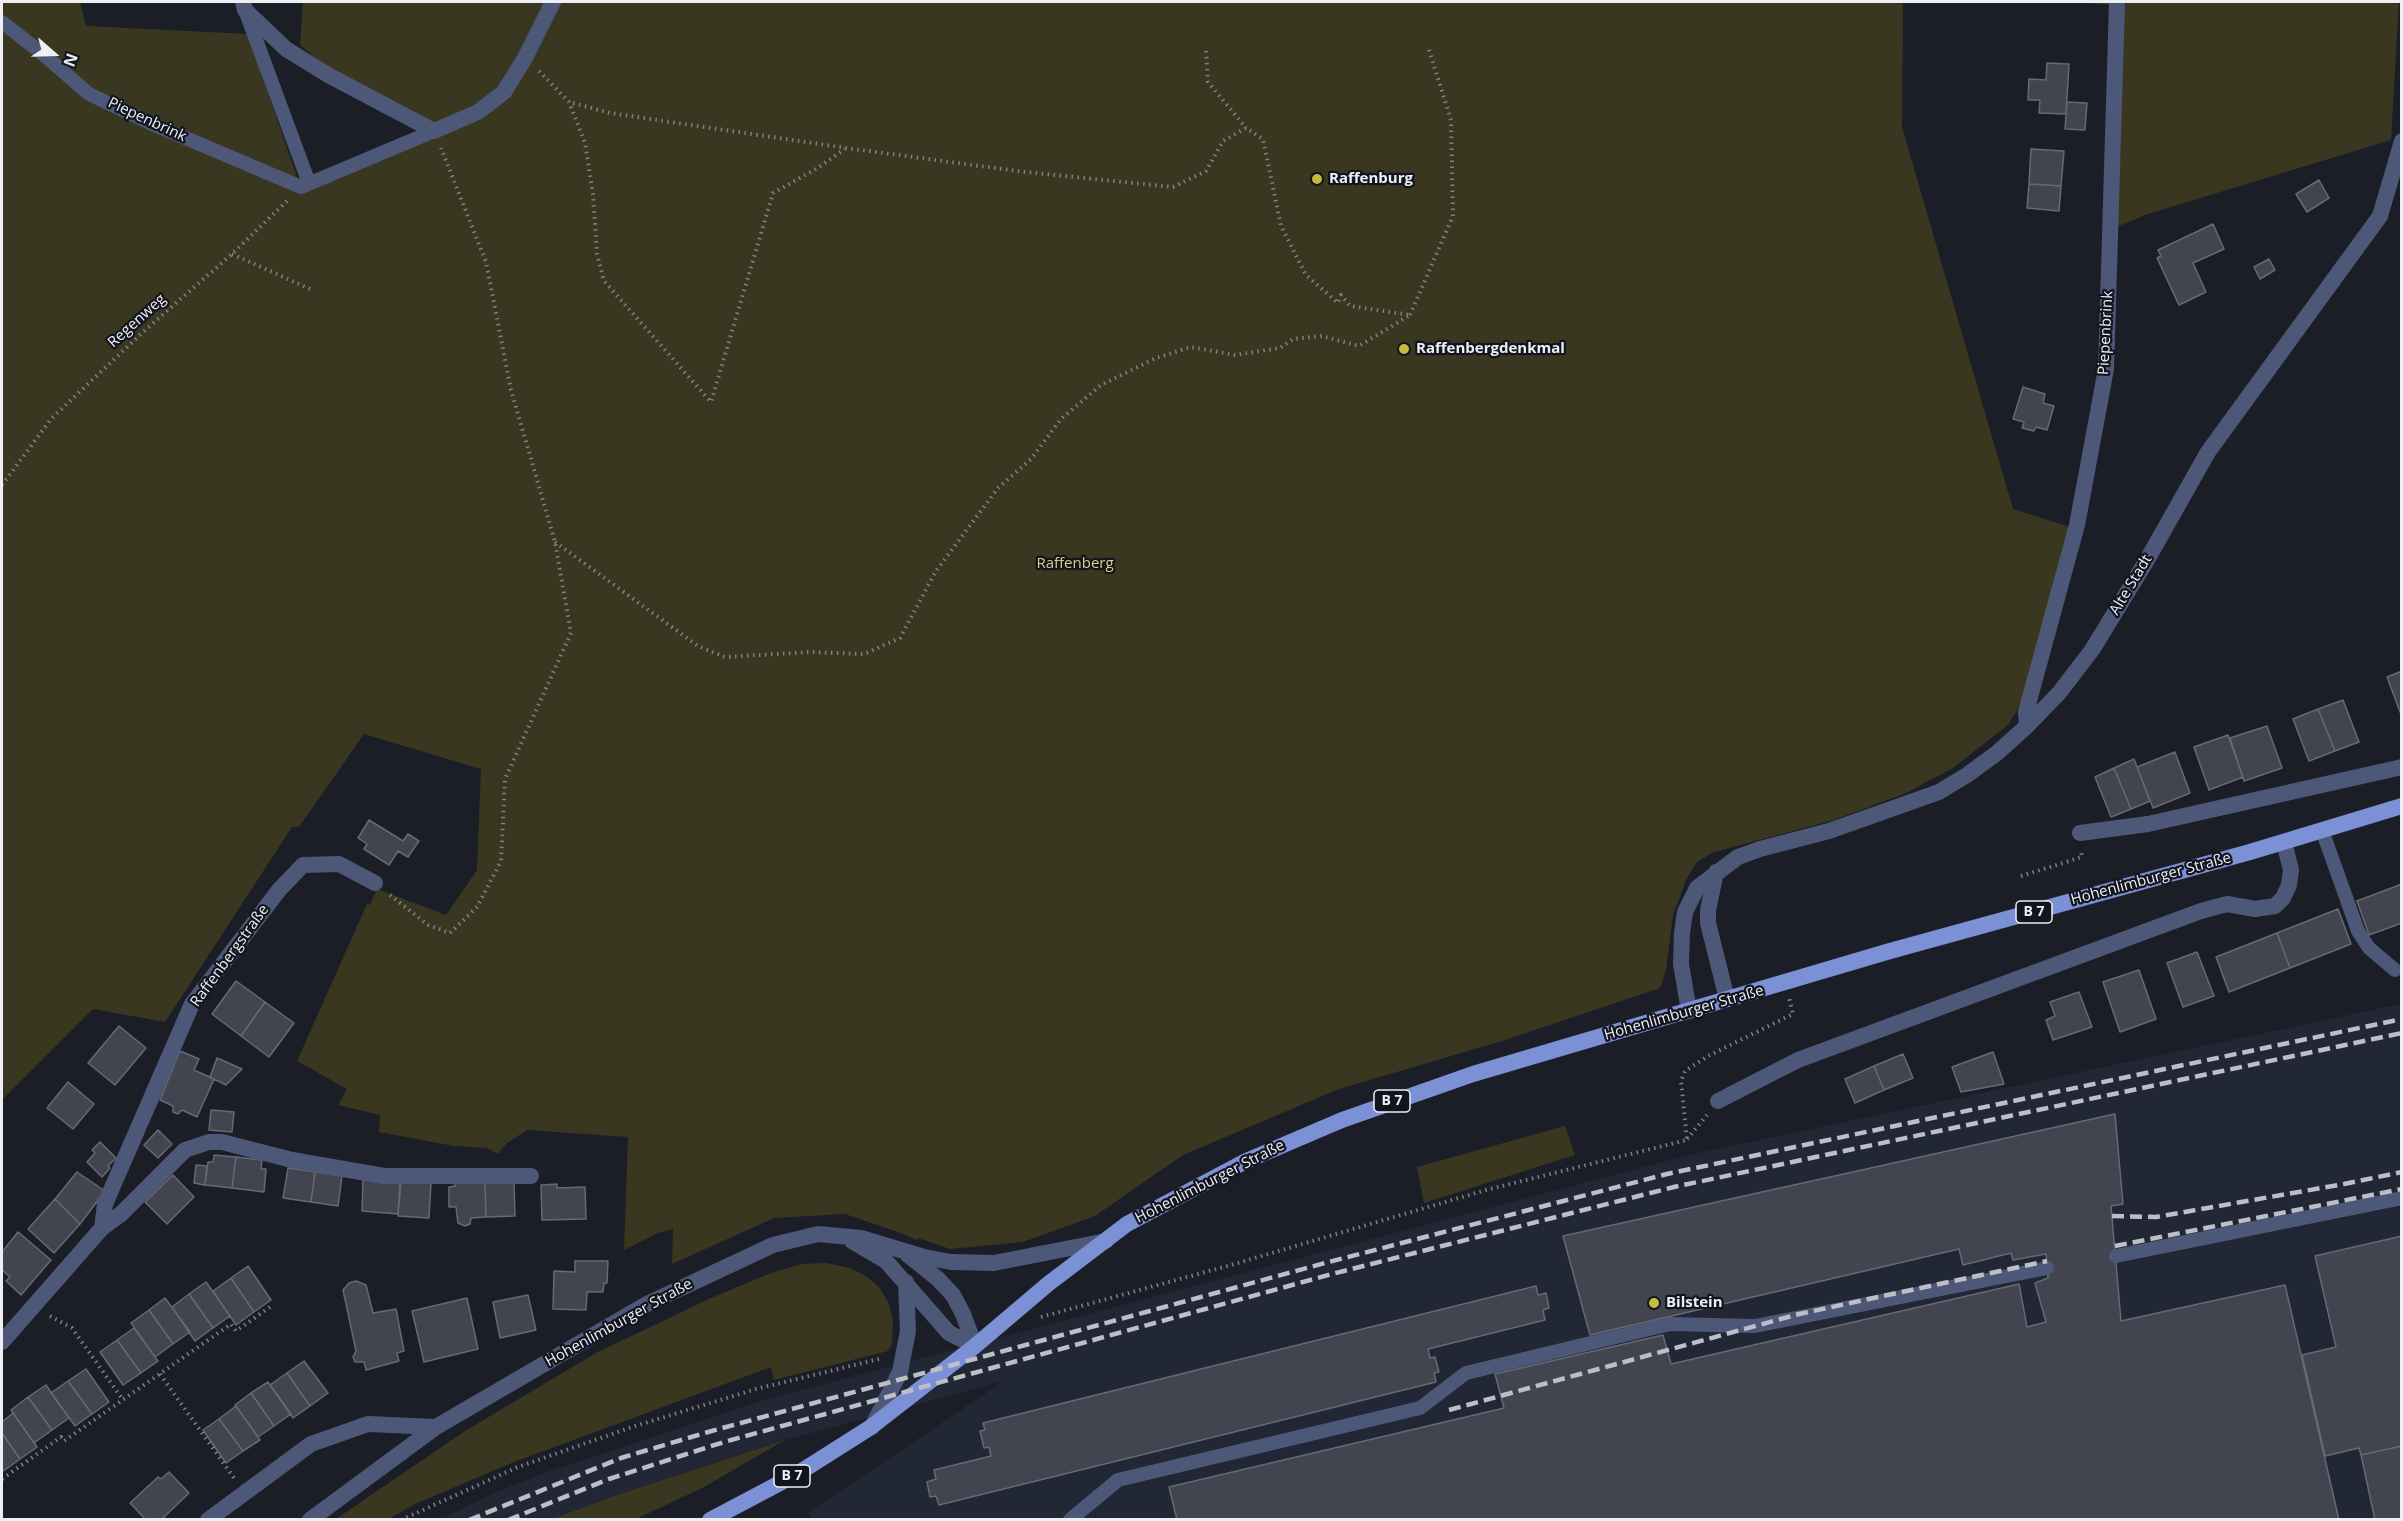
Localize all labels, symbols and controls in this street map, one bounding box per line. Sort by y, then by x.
north arrow [24,24,84,84]
text: N [58,50,83,70]
street label: Piepenbrink [105,94,189,146]
place label: Raffenburg [1329,170,1413,188]
marker: Raffenburg [1310,172,1324,186]
street label: Regenweg [104,290,170,352]
street label: Piepenbrink [2095,290,2117,376]
place label: Raffenbergdenkmal [1416,340,1565,358]
marker: Raffenbergdenkmal [1397,342,1411,356]
street label: Alte Stadt [2106,551,2156,619]
park label: Raffenberg [1036,555,1114,573]
street label: Hohenlimburger Straße [2069,849,2233,909]
street label: Raffenbergstraße [187,901,273,1011]
road number: B 7 [2016,901,2052,923]
street label: Hohenlimburger Straße [1602,982,1766,1044]
road number: B 7 [1374,1090,1410,1112]
street label: Hohenlimburger Straße [1132,1136,1288,1228]
street label: Hohenlimburger Straße [542,1275,696,1371]
place label: Bilstein [1666,1294,1722,1312]
marker: Bilstein [1647,1296,1661,1310]
road number: B 7 [774,1465,810,1487]

